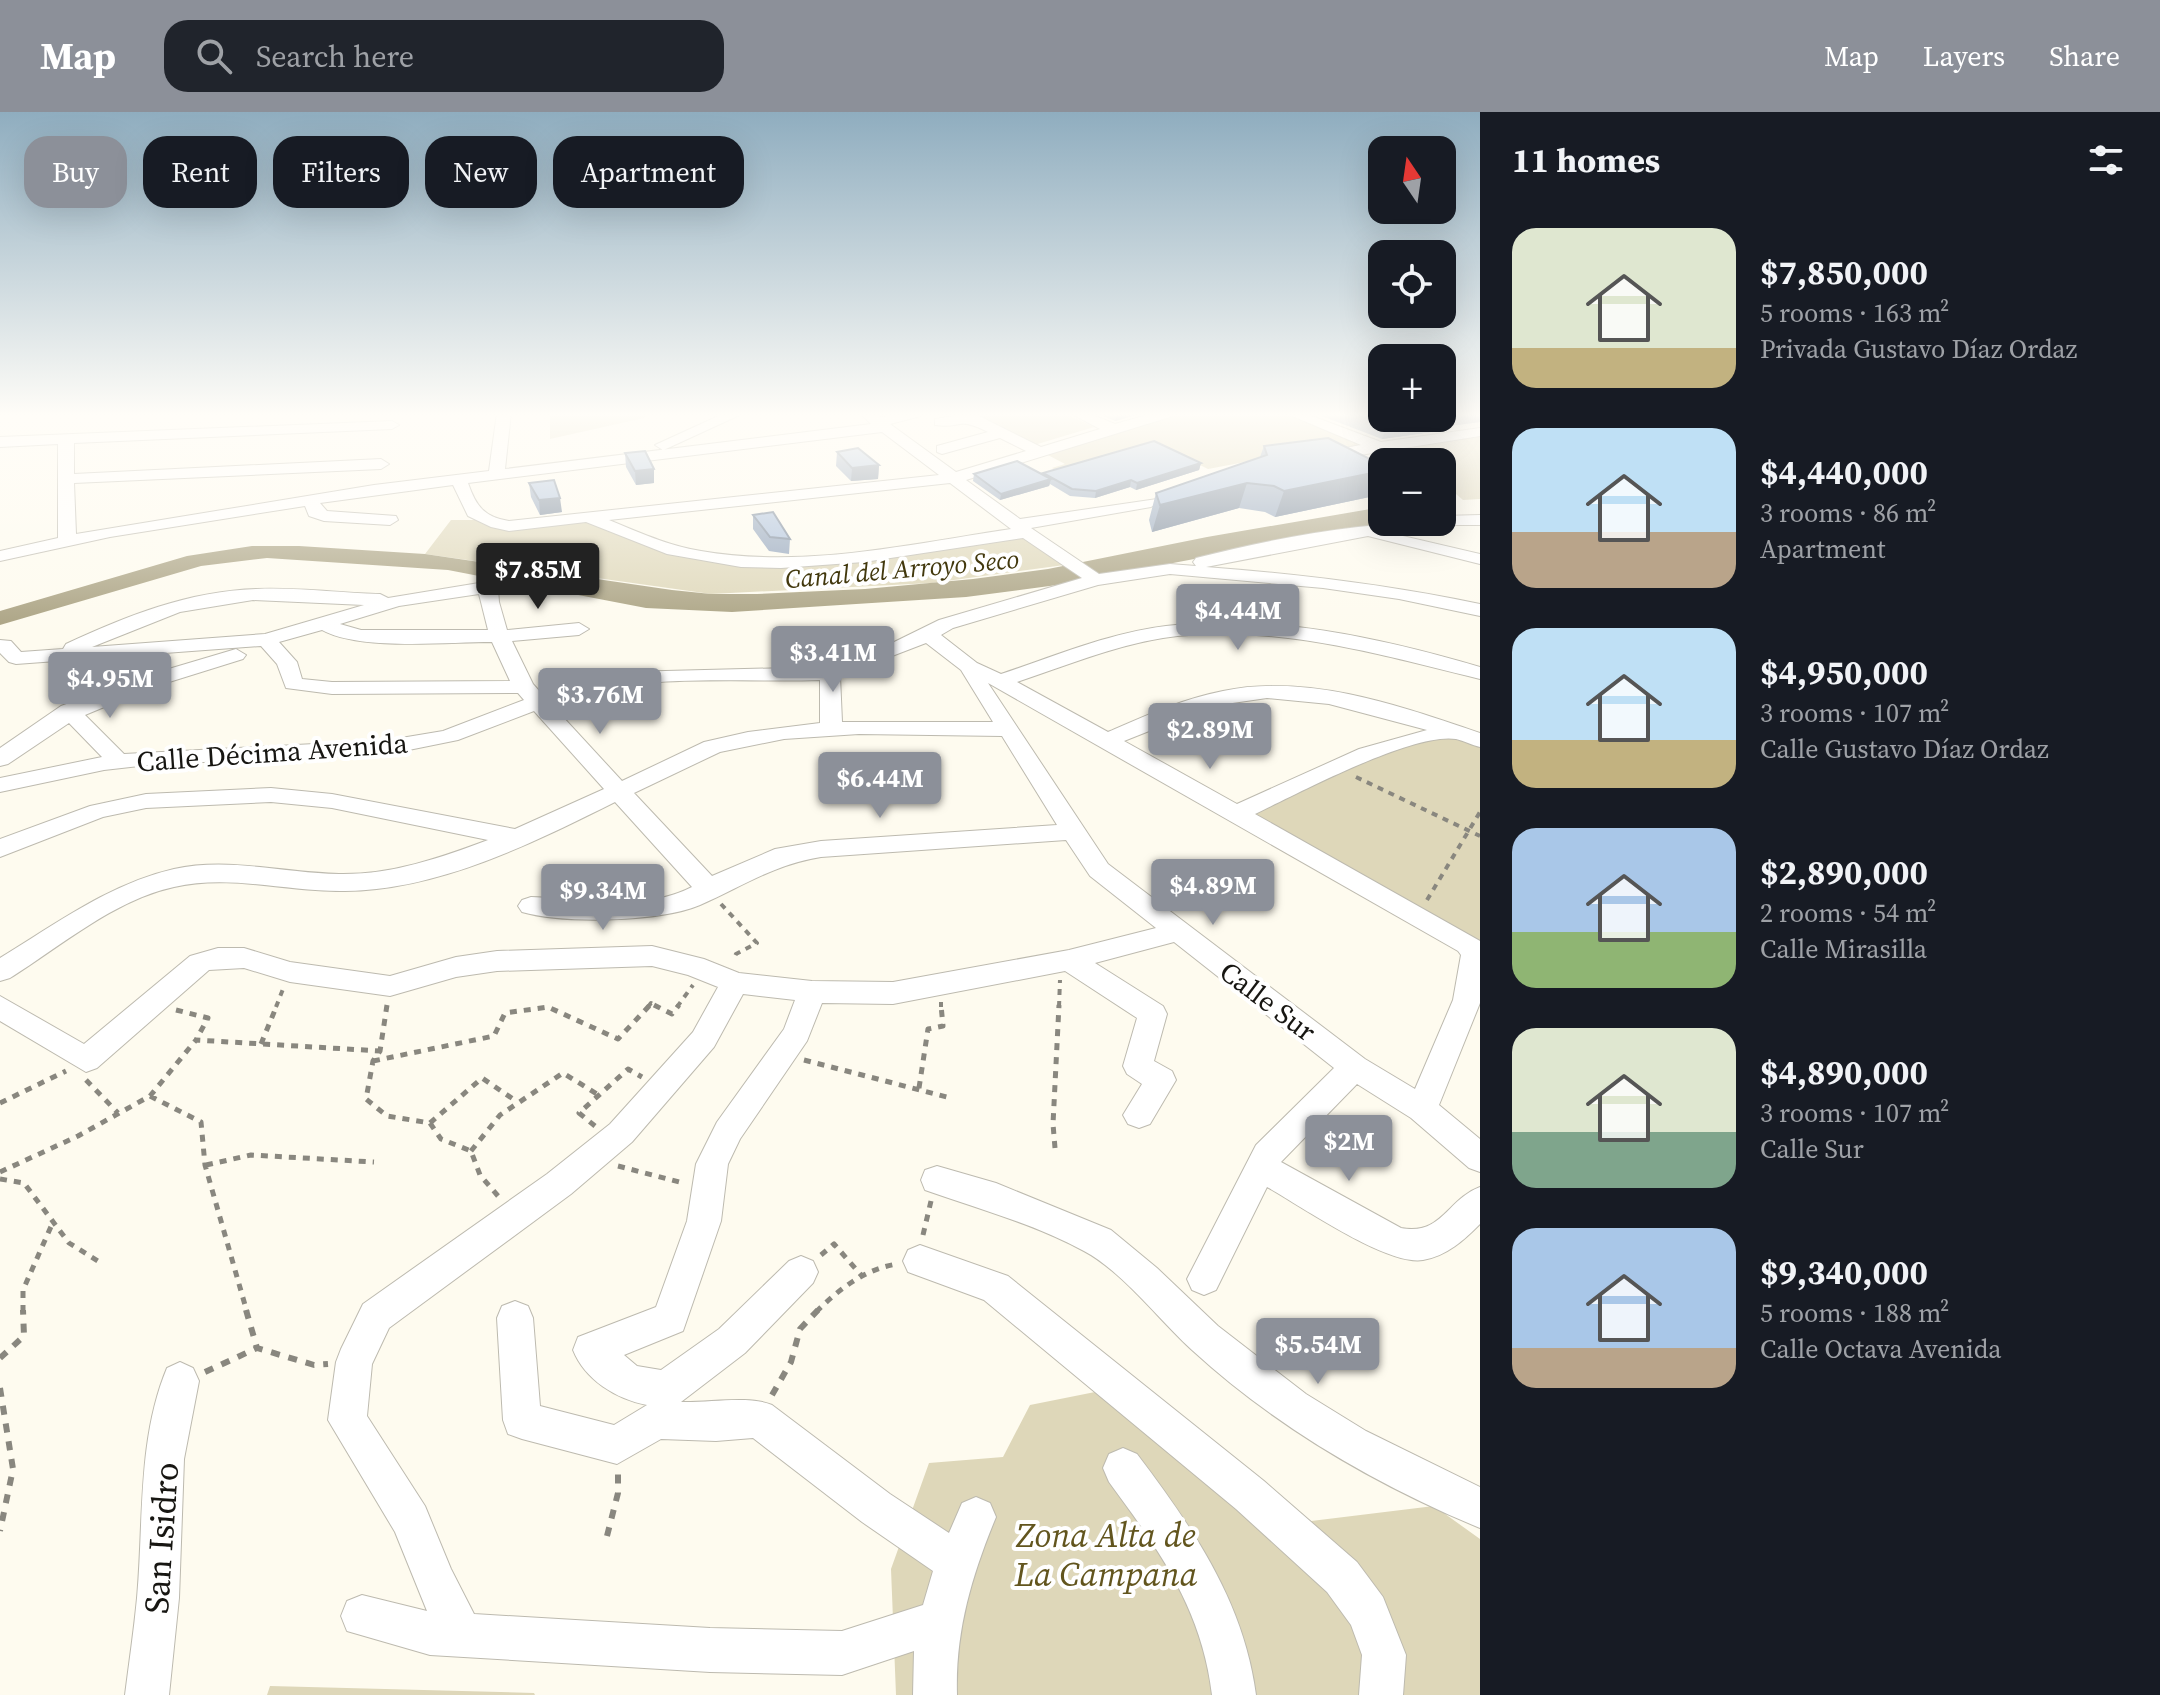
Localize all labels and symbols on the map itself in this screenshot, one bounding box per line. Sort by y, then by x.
north arrow [1368,136,1456,224]
water label: Canal del Arroyo Seco [784,541,1020,597]
pin: $7.85M [473,543,603,611]
pin: $4.44M [1173,584,1303,652]
pin: $3.41M [768,626,898,694]
pin: $4.95M [45,652,175,720]
pin: $3.76M [535,668,665,736]
pin: $2.89M [1145,703,1275,771]
street label: Calle Décima Avenida [135,724,409,780]
pin: $6.44M [815,752,945,820]
pin: $4.89M [1148,859,1278,927]
pin: $9.34M [538,864,668,932]
street label: Calle Sur [1212,952,1324,1050]
pin: $2M [1310,1115,1388,1183]
pin: $5.54M [1253,1318,1383,1386]
street label: San Isidro [133,1461,189,1615]
park label: Zona Alta de La Campana [1014,1512,1198,1597]

